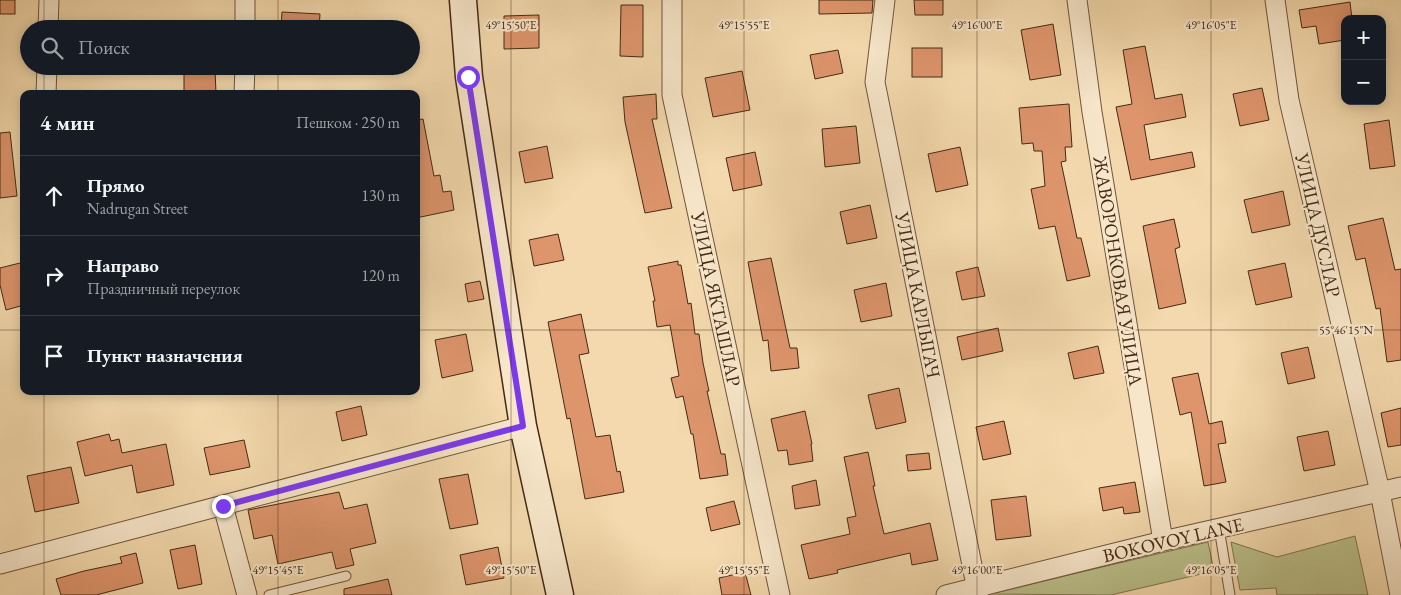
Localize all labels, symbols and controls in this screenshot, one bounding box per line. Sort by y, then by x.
map controls [1341,15,1386,105]
button: + [1341,15,1386,60]
text: 49°15'50"E [485,17,537,33]
text: 49°15'55"E [718,17,770,33]
text: 49°16'00"E [951,17,1003,33]
text: 49°16'05"E [1185,17,1237,33]
search box [20,20,420,75]
icon: search [38,34,66,62]
text: Поиск [78,35,130,60]
button: − [1341,60,1386,105]
route start [457,66,480,89]
text: 4 мин [40,109,95,136]
text: Пешком · 250 m [296,112,400,133]
street label: УЛИЦА ДУСЛАР [1289,150,1347,300]
street label: ЖАВОРОНКОВАЯ УЛИЦА [1087,153,1149,389]
text: Прямо [87,173,145,198]
icon: ahead [40,182,68,210]
text: 130 m [361,185,400,206]
text: Nadrugan Street [87,198,188,219]
street label: УЛИЦА ЯКТАШЛАР [685,209,747,389]
street label: УЛИЦА КАРЛЫГАЧ [889,209,946,380]
text: Направо [87,253,159,278]
icon: right [40,262,68,290]
text: 120 m [361,265,400,286]
text: Праздничный переулок [87,278,240,299]
text: 55°46'15"N [1319,322,1373,338]
icon: arrive [40,342,68,370]
text: Пункт назначения [87,343,243,368]
route end [212,495,235,518]
street label: BOKOVOY LANE [1100,512,1246,568]
text: 49°15'45"E [252,562,304,578]
text: 49°15'50"E [485,562,537,578]
text: 49°15'55"E [718,562,770,578]
text: 49°16'00"E [951,562,1003,578]
text: 49°16'05"E [1185,562,1237,578]

